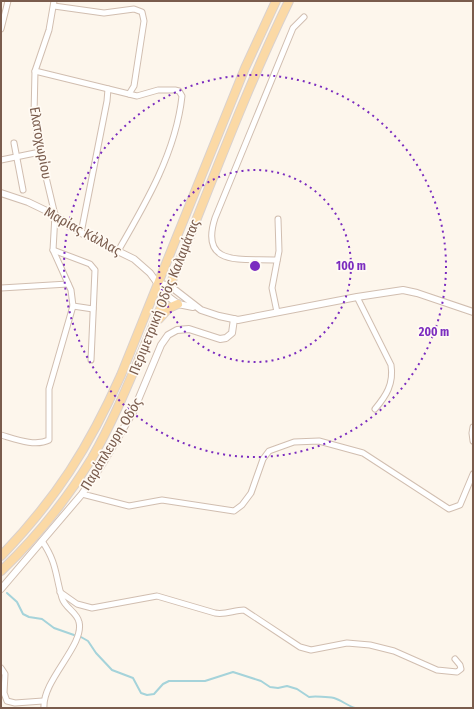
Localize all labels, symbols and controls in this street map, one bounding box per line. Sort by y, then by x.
street label: Ελατοχωρίου [26,106,55,181]
street label: Μαρίας Κάλλας [41,203,124,260]
street label: Περιμετρική Οδός Καλαμάτας [125,217,204,378]
centre of rings [248,259,262,273]
text: 100 m [336,259,366,273]
text: 200 m [418,325,449,339]
street label: Παράπλευρη Οδός [77,395,146,494]

